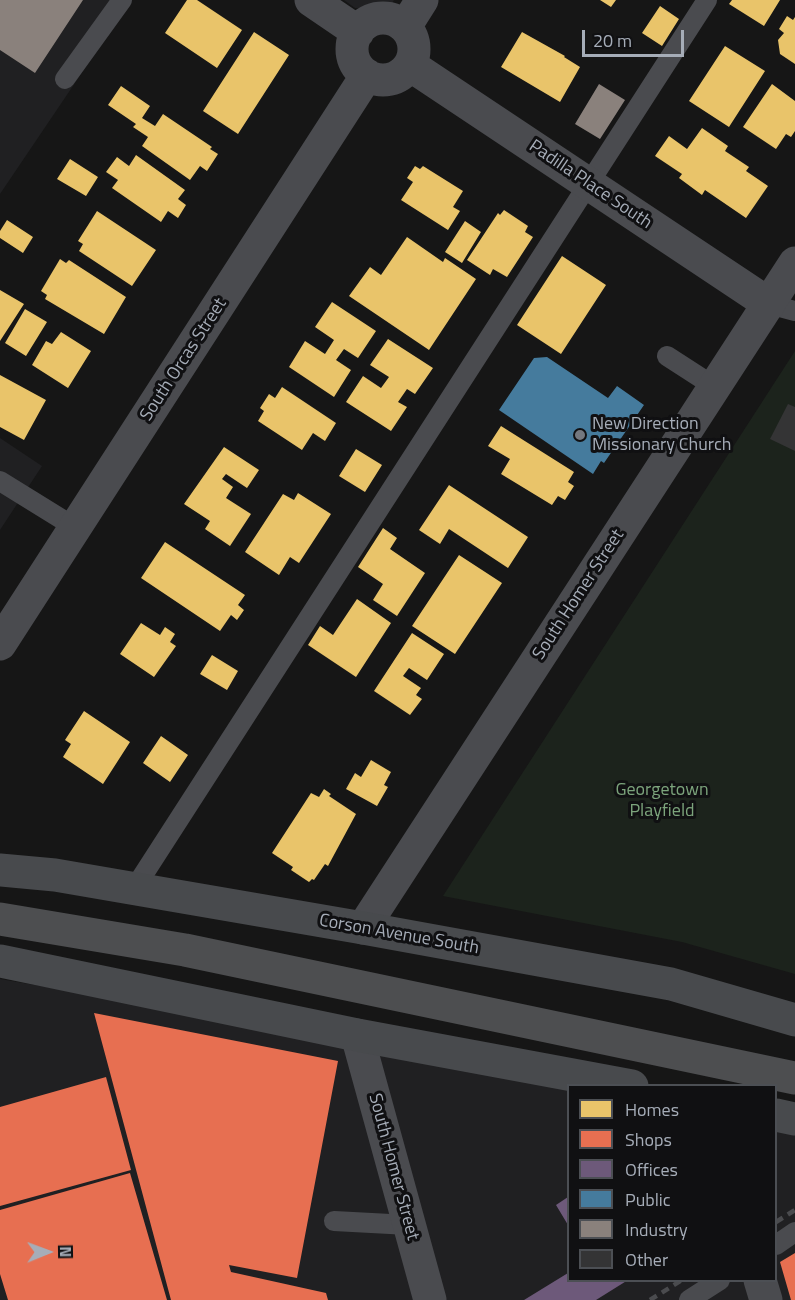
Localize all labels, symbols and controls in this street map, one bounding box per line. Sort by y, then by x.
scale bar [585,18,687,56]
text: 20 m [593,27,632,54]
street label: Padilla Place South [524,136,656,234]
street label: South Orcas Street [136,294,232,426]
place label: New Direction Missionary Church [592,414,731,456]
marker: New Direction Missionary Church [573,428,587,442]
street label: South Homer Street [529,526,629,664]
park label: Georgetown Playfield [615,780,709,822]
street label: Corson Avenue South [317,910,481,960]
legend [567,1084,777,1282]
street label: South Homer Street [363,1091,423,1243]
text: Homes [625,1096,679,1123]
text: Shops [625,1126,672,1153]
text: Offices [625,1156,678,1183]
text: Public [625,1186,671,1213]
text: Industry [625,1216,688,1243]
north arrow [18,1222,78,1282]
text: N [54,1246,78,1257]
text: Other [625,1246,668,1273]

